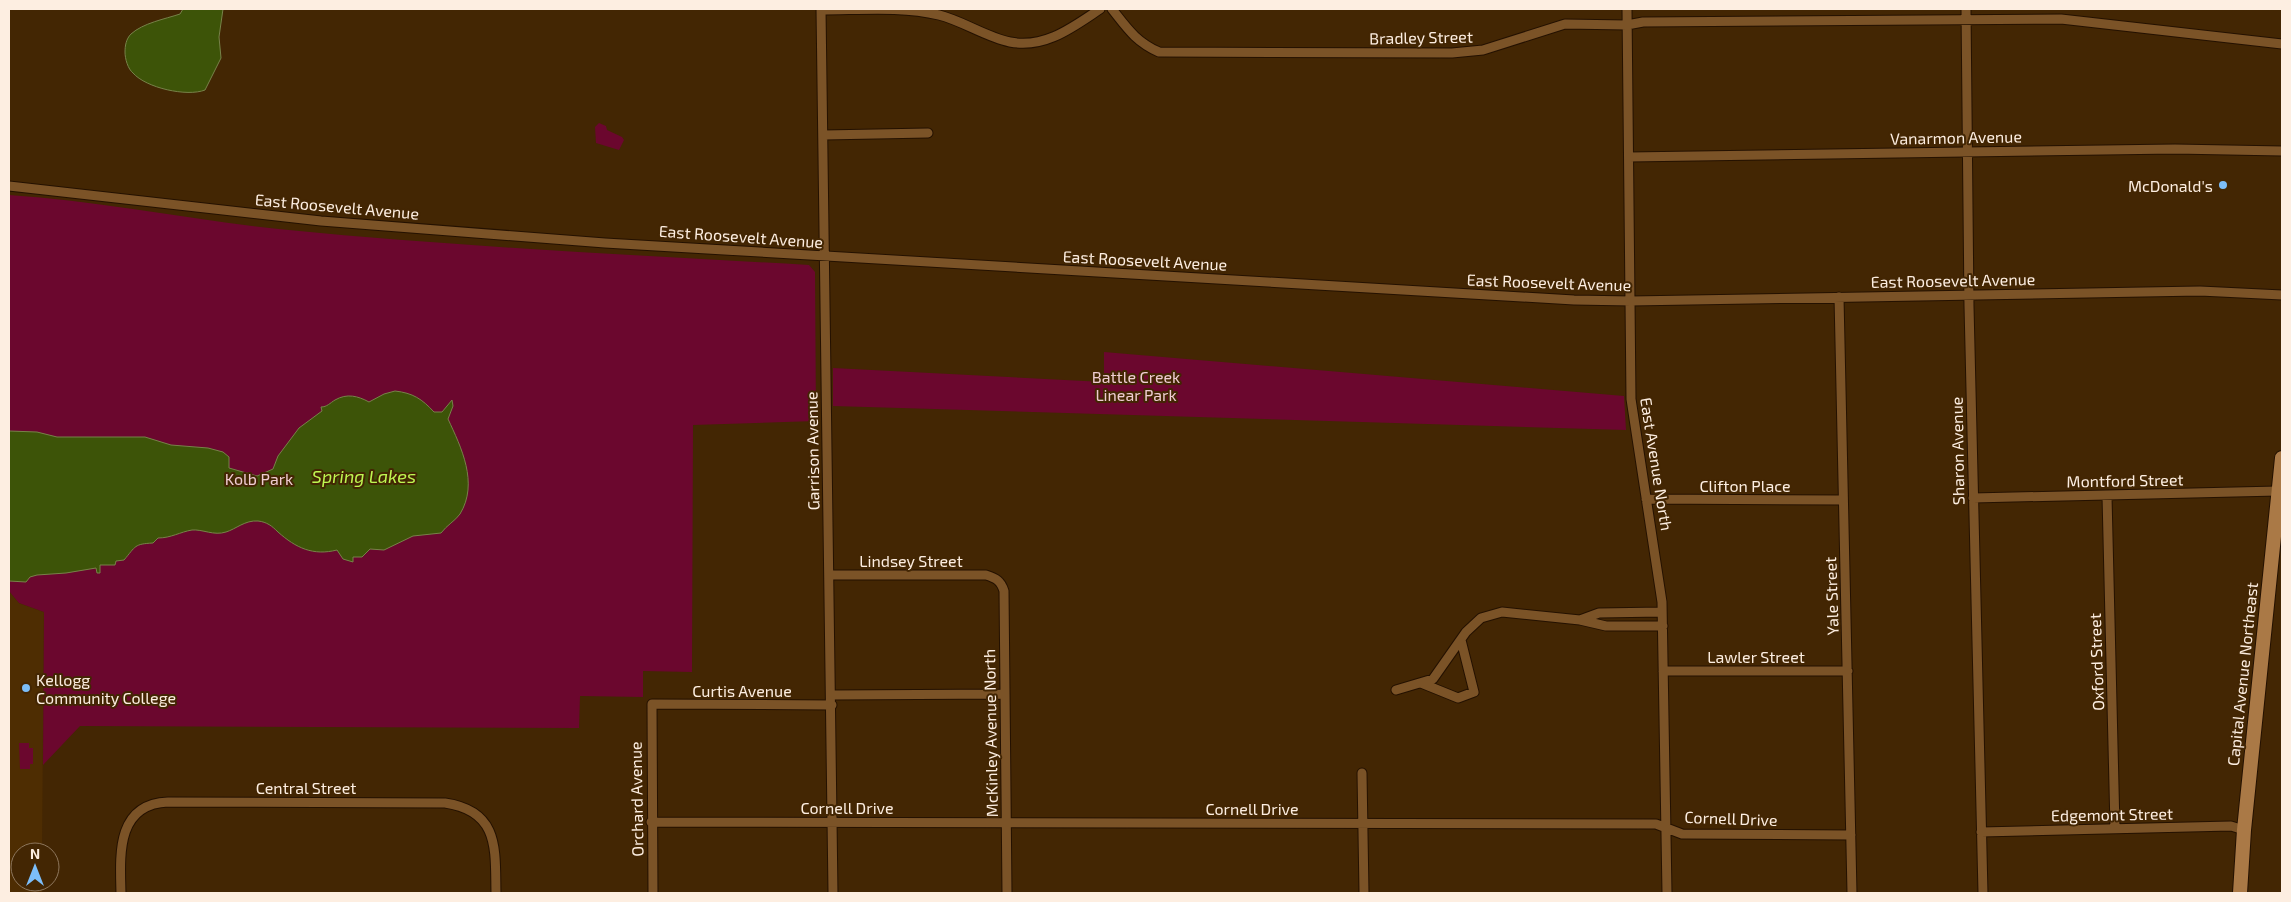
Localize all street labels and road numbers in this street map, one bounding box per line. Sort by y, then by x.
street label: Bradley Street [1369,27,1473,47]
street label: Vanarmon Avenue [1890,126,2022,148]
street label: East Roosevelt Avenue [254,189,420,223]
street label: East Roosevelt Avenue [658,221,824,251]
street label: East Roosevelt Avenue [1062,246,1228,274]
street label: East Roosevelt Avenue [1870,269,2036,291]
street label: East Roosevelt Avenue [1466,270,1632,294]
street label: Garrison Avenue [801,391,823,511]
street label: East Avenue North [1637,396,1677,532]
street label: Sharon Avenue [1947,397,1967,505]
street label: Montford Street [2066,469,2184,491]
street label: Clifton Place [1699,476,1791,495]
street label: Lindsey Street [859,551,963,570]
street label: Yale Street [1820,557,1842,635]
street label: Capital Avenue Northeast [2223,581,2261,767]
street label: Oxford Street [2085,613,2107,711]
street label: Lawler Street [1707,647,1805,666]
street label: McKinley Avenue North [979,649,1001,817]
street label: Curtis Avenue [692,681,792,700]
street label: Orchard Avenue [625,741,647,857]
street label: Central Street [256,778,356,797]
street label: Cornell Drive [800,798,894,817]
street label: Cornell Drive [1205,799,1299,818]
street label: Edgemont Street [2051,803,2173,825]
street label: Cornell Drive [1684,807,1778,829]

